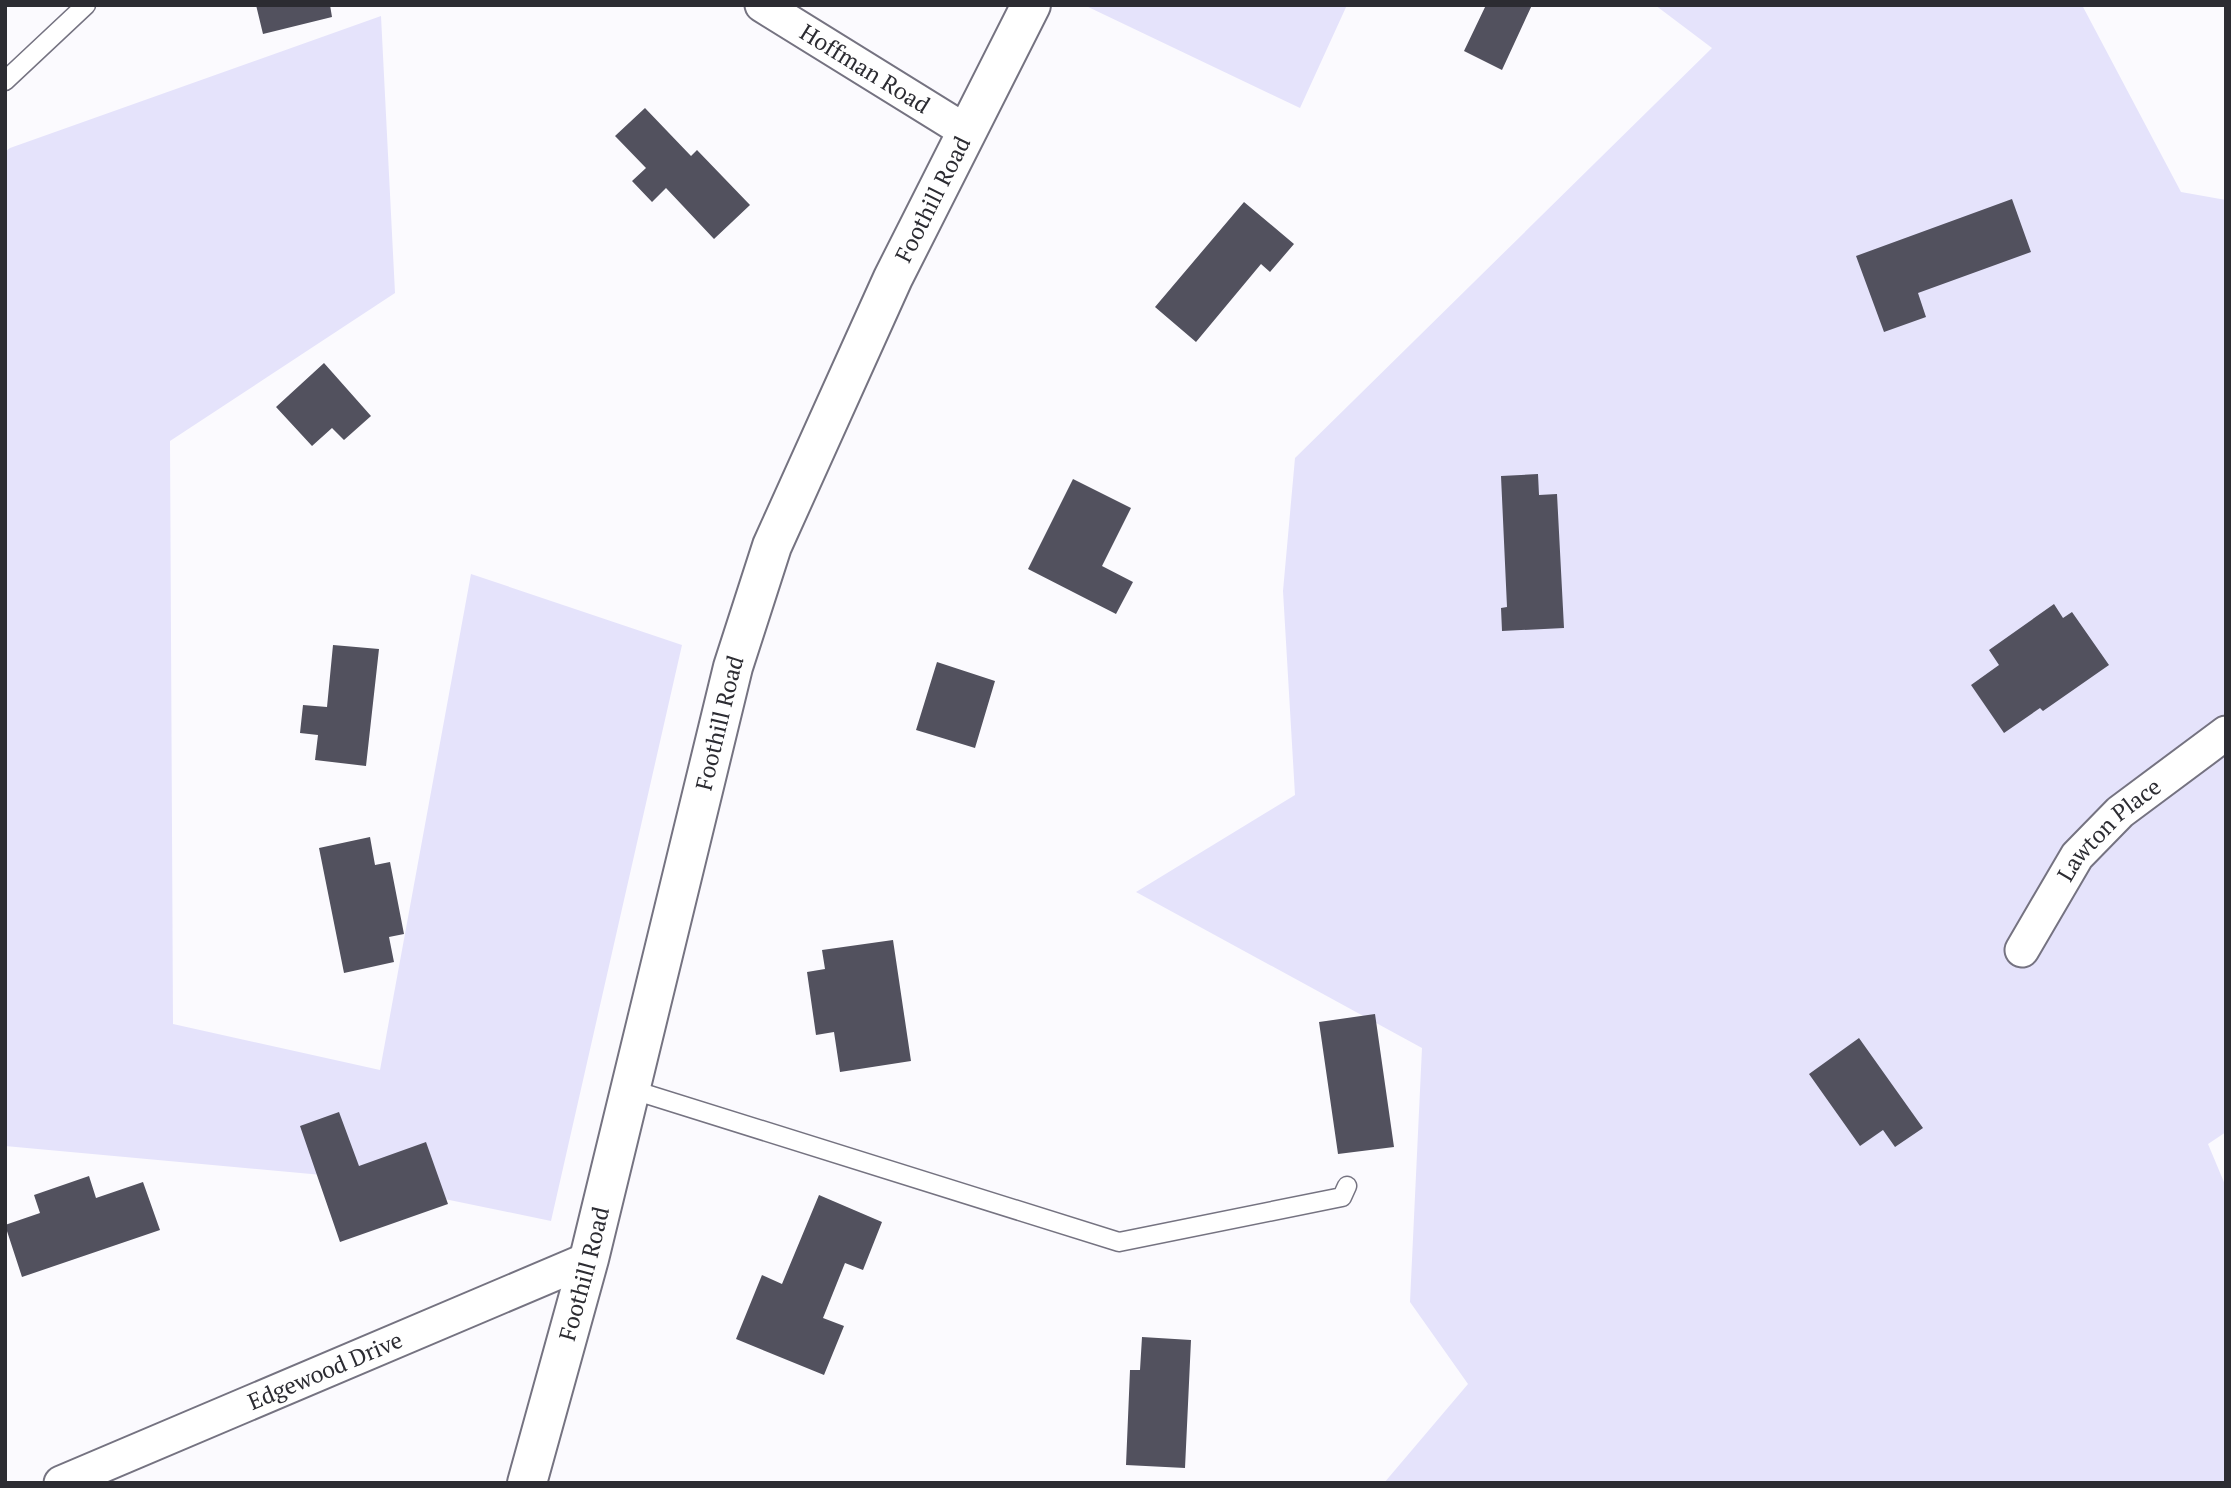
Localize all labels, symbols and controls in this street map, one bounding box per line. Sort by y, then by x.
street label: Hoffman Road [794,16,936,120]
street label: Foothill Road [887,131,977,267]
street label: Foothill Road [688,651,751,793]
street label: Lawton Place [2050,771,2167,887]
street label: Foothill Road [551,1203,616,1344]
street label: Edgewood Drive [243,1324,407,1417]

